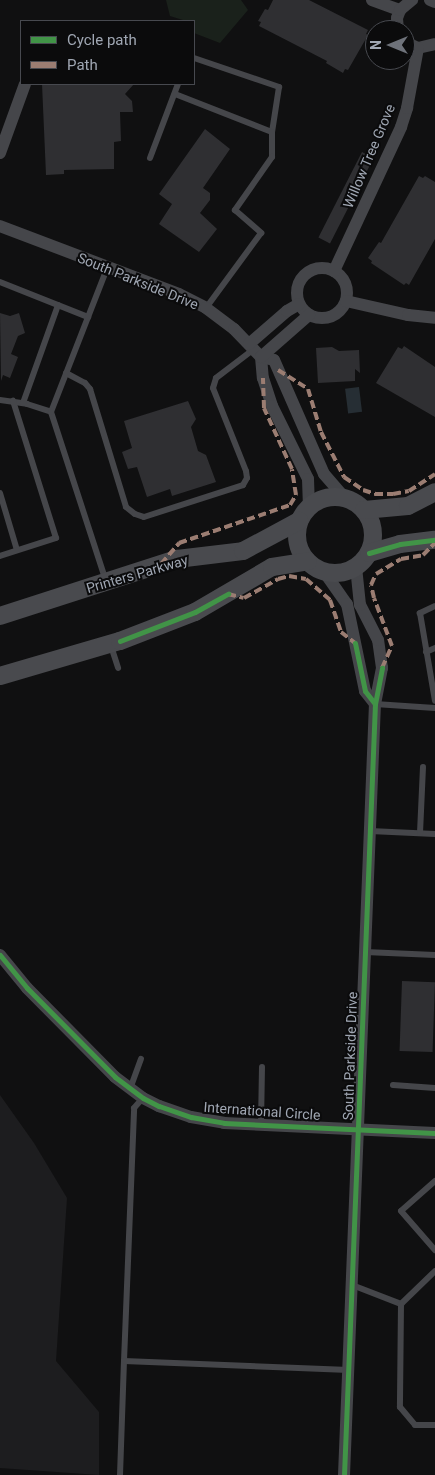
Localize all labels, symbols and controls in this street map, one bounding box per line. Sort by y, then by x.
legend [20,20,195,85]
north arrow [365,20,415,70]
text: Cycle path [67,31,137,49]
text: N [368,40,384,50]
text: Path [67,56,98,74]
street label: Willow Tree Grove [339,101,399,211]
street label: South Parkside Drive [75,249,201,313]
street label: Printers Parkway [84,551,190,597]
street label: South Parkside Drive [339,991,361,1121]
street label: International Circle [203,1099,321,1123]

